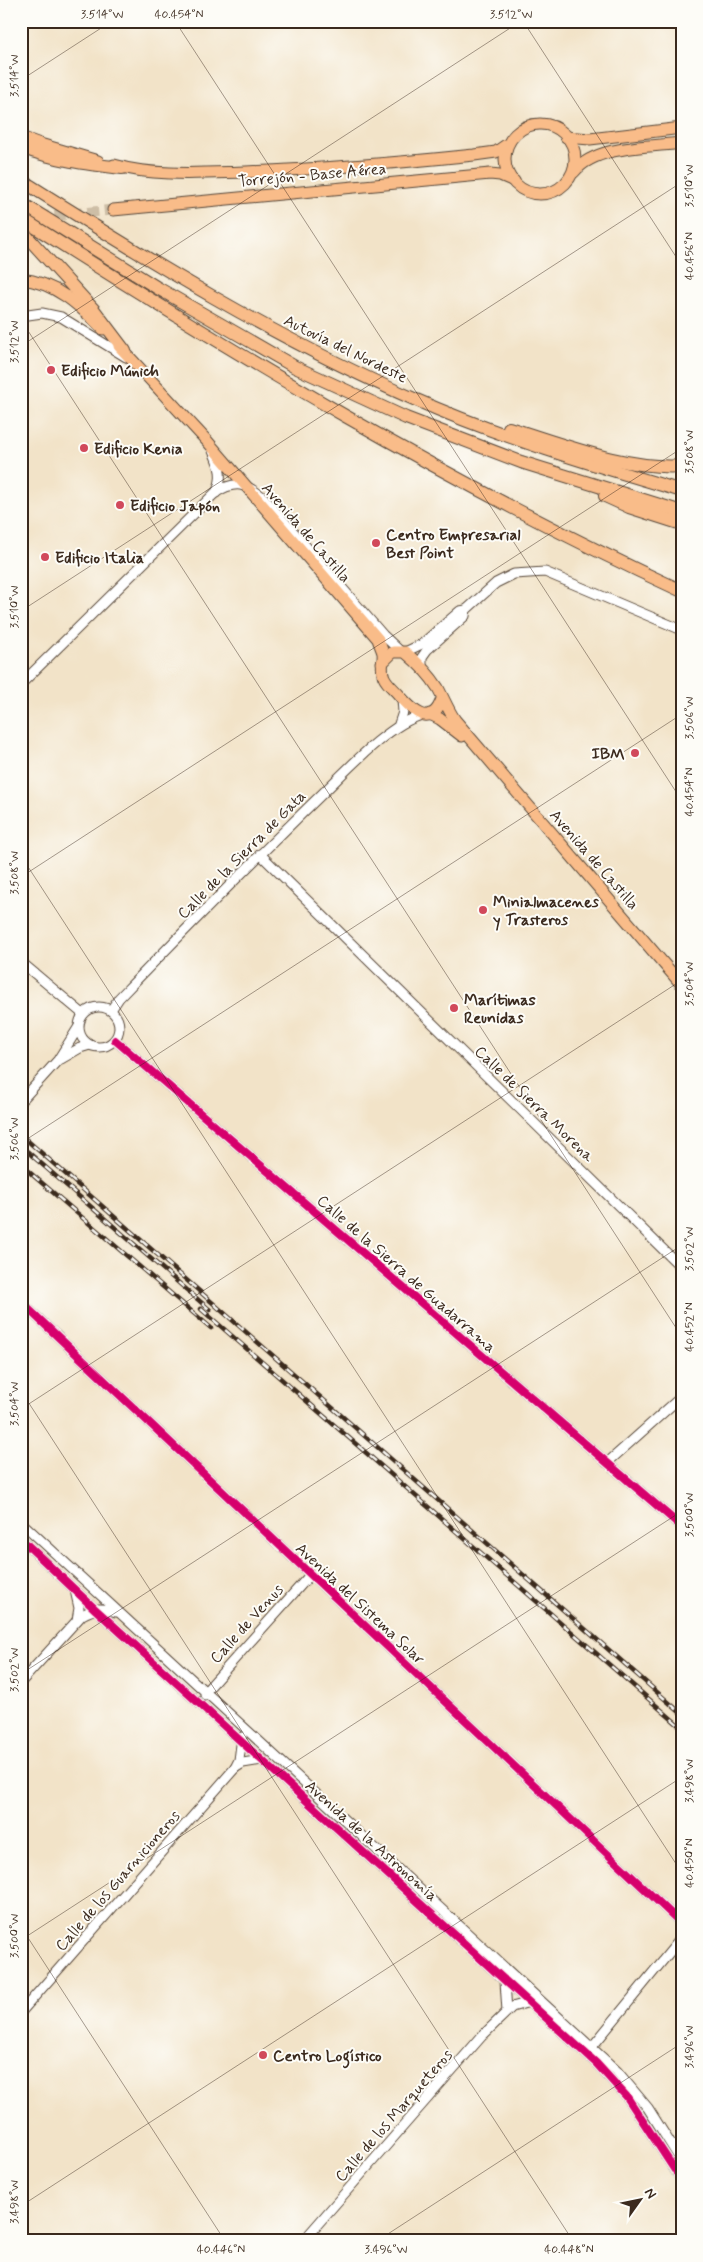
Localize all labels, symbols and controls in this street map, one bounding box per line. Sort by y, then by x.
text: 3.514°W [81,7,123,23]
text: 40.454°N [154,7,204,23]
text: 3.512°W [490,7,532,23]
text: 3.514°W [7,55,23,97]
street label: Torrejón - Base Aérea [237,159,387,192]
text: 3.510°W [682,165,698,207]
text: 40.456°N [682,232,698,280]
street label: Autovía del Nordeste [280,310,411,388]
text: 3.512°W [7,321,23,363]
place label: Edificio Múnich [61,361,159,382]
marker: Edificio Múnich [45,364,57,376]
text: 3.508°W [682,430,698,474]
place label: Edificio Kenia [94,439,183,460]
marker: Edificio Kenia [78,442,90,454]
street label: Avenida de Castilla [256,478,355,588]
place label: Edificio Japón [130,496,220,517]
marker: Edificio Japón [114,499,126,511]
place label: Centro Empresarial Best Point [386,525,520,564]
marker: Centro Empresarial Best Point [370,537,382,549]
place label: Edificio Italia [55,548,144,569]
marker: Edificio Italia [39,551,51,563]
text: 3.510°W [7,586,23,628]
text: 3.506°W [682,696,698,739]
place label: IBM [592,744,625,765]
marker: IBM [629,747,641,759]
text: 40.454°N [682,767,698,817]
street label: Calle de la Sierra de Gata [173,786,311,924]
street label: Avenida de Castilla [544,805,643,915]
text: 3.508°W [7,851,23,895]
place label: Minialmacenes y Trasteros [493,892,600,931]
marker: Minialmacenes y Trasteros [477,904,489,916]
text: 3.504°W [682,962,698,1006]
place label: Marítimas Reunidas [464,990,536,1029]
marker: Marítimas Reunidas [448,1002,460,1014]
street label: Calle de Sierra Morena [470,1041,599,1167]
text: 3.506°W [7,1117,23,1160]
street label: Calle de la Sierra de Guadarrama [312,1190,500,1358]
text: 3.502°W [682,1227,698,1271]
text: 40.452°N [682,1302,698,1352]
text: 3.504°W [7,1382,23,1426]
text: 3.500°W [682,1493,698,1537]
street label: Avenida del Sistema Solar [291,1538,429,1670]
street label: Calle de Venus [206,1580,289,1668]
text: 3.502°W [7,1648,23,1692]
text: 3.498°W [682,1759,698,1803]
street label: Avenida de la Astronomía [300,1776,442,1906]
street label: Calle de los Guarnicioneros [51,1806,185,1956]
text: 40.450°N [682,1838,698,1888]
text: 3.500°W [7,1914,23,1958]
text: 3.496°W [682,2025,698,2068]
street label: Calle de los Marqueteros [331,2045,458,2187]
place label: Centro Logístico [273,2046,382,2069]
marker: Centro Logístico [257,2049,269,2061]
north arrow [616,2174,666,2224]
text: 3.498°W [7,2180,23,2224]
text: N [640,2185,660,2202]
text: 40.446°N [197,2242,245,2258]
text: 3.496°W [365,2242,408,2258]
text: 40.448°N [544,2242,594,2258]

